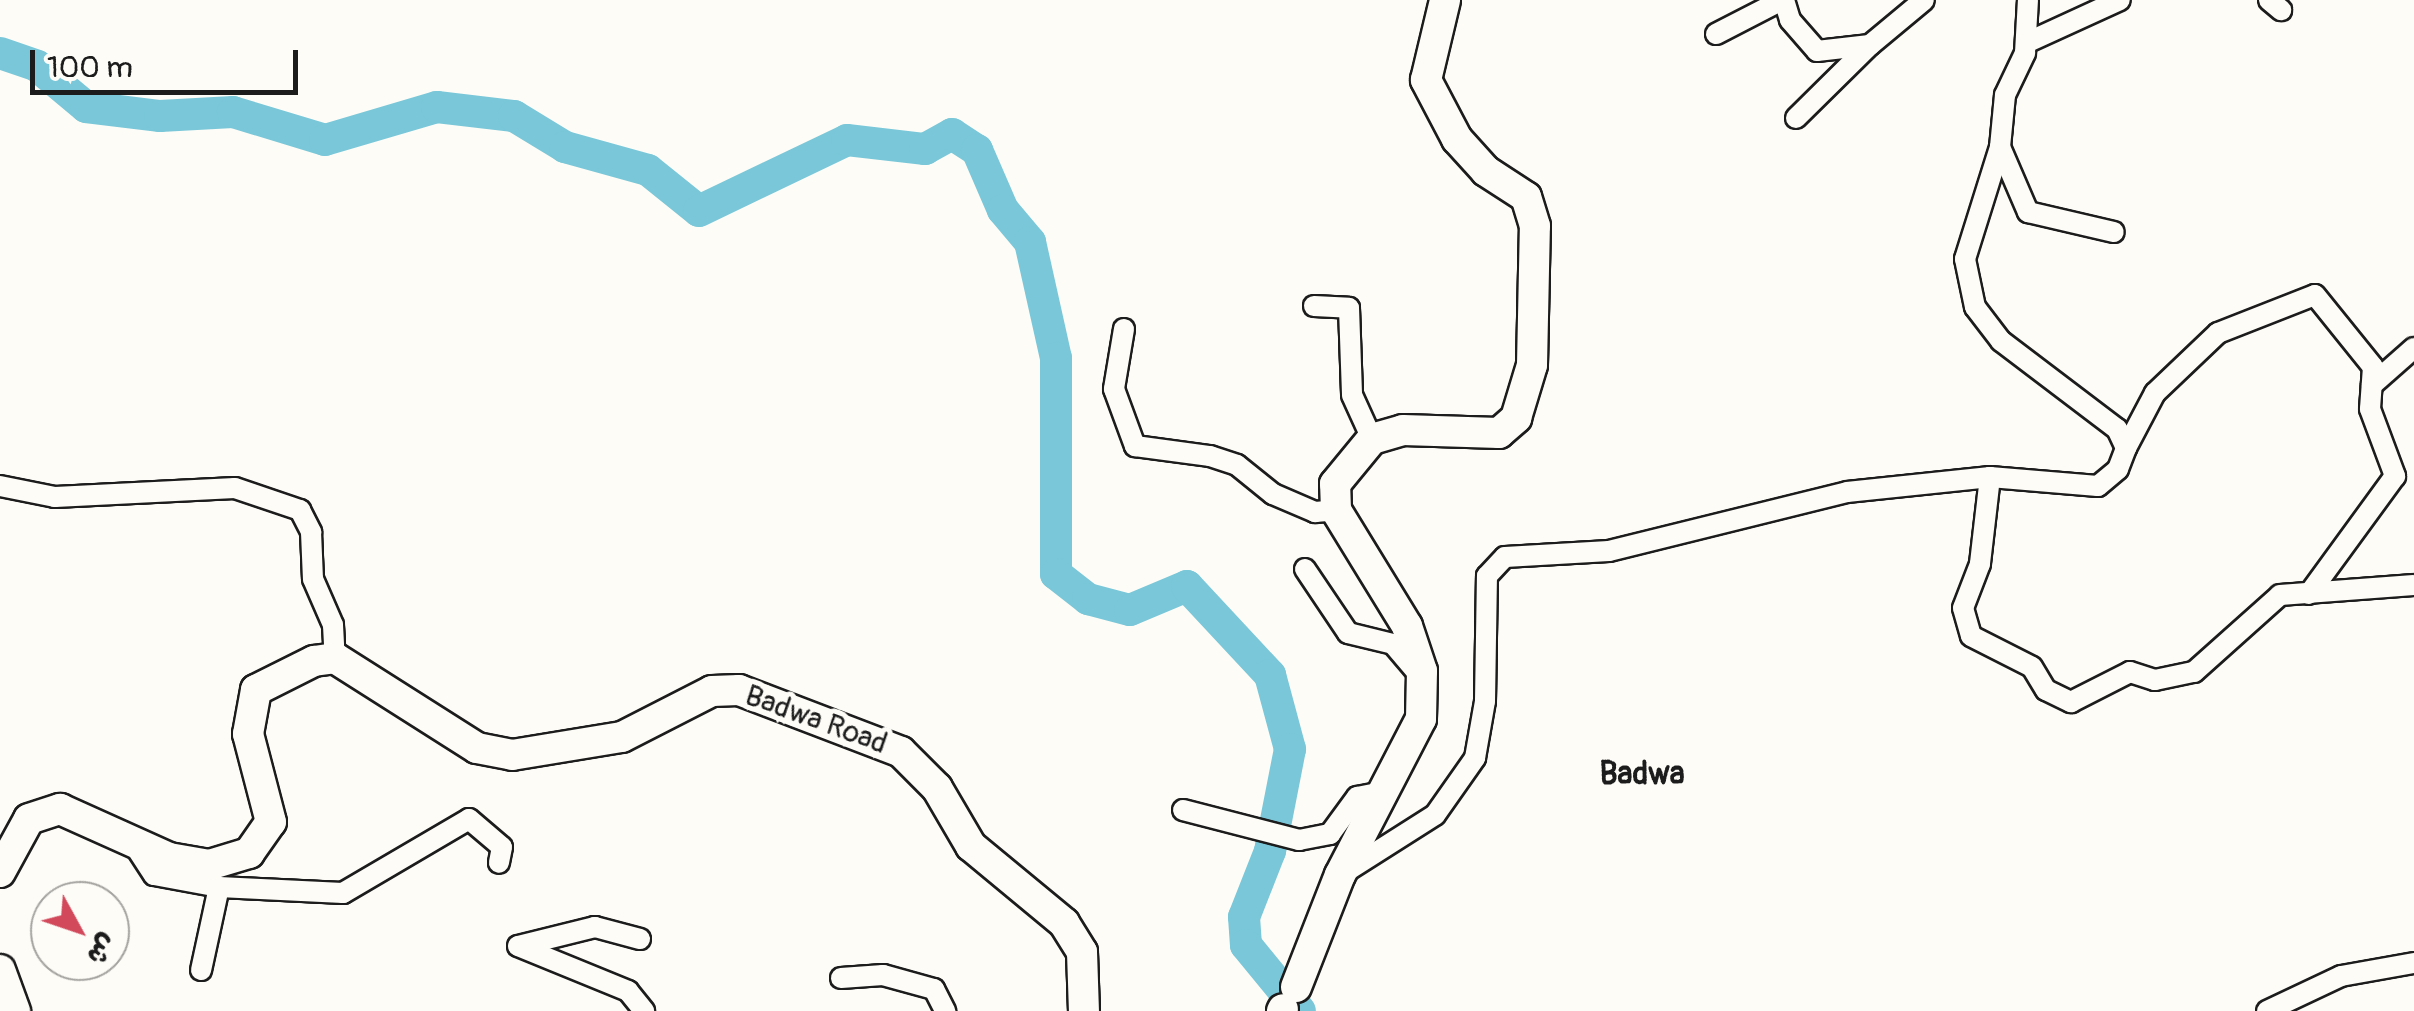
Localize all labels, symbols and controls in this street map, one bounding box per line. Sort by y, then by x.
scale bar [35,30,302,92]
text: 100 m [47,49,133,86]
street label: Badwa Road [740,678,892,762]
district label: Badwa [1599,755,1685,793]
north arrow [30,881,130,981]
text: ش [79,926,125,972]

